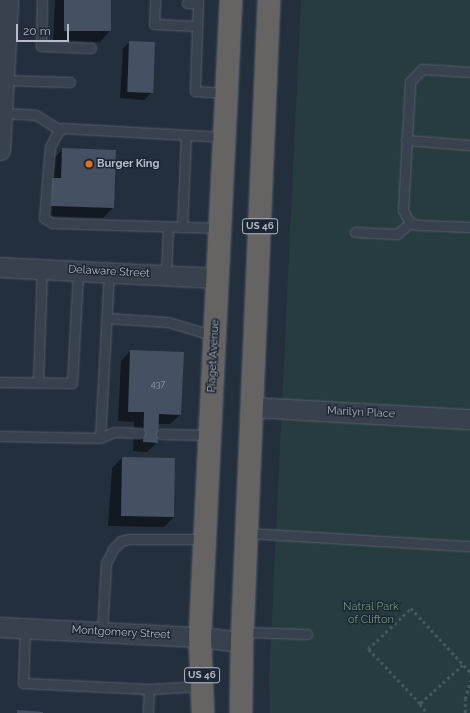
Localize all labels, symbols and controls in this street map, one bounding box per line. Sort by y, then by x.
scale bar [18,16,71,42]
text: 20 m [23,24,51,38]
place label: Burger King [97,157,160,171]
marker: Burger King [84,159,94,169]
road number: US 46 [242,218,278,234]
street label: Delaware Street [68,263,150,281]
street label: Piaget Avenue [205,319,223,393]
house number: 437 [151,379,165,389]
street label: Marilyn Place [327,405,395,421]
park label: Natral Park of Clifton [343,601,399,627]
street label: Montgomery Street [71,624,171,642]
road number: US 46 [184,667,220,683]

